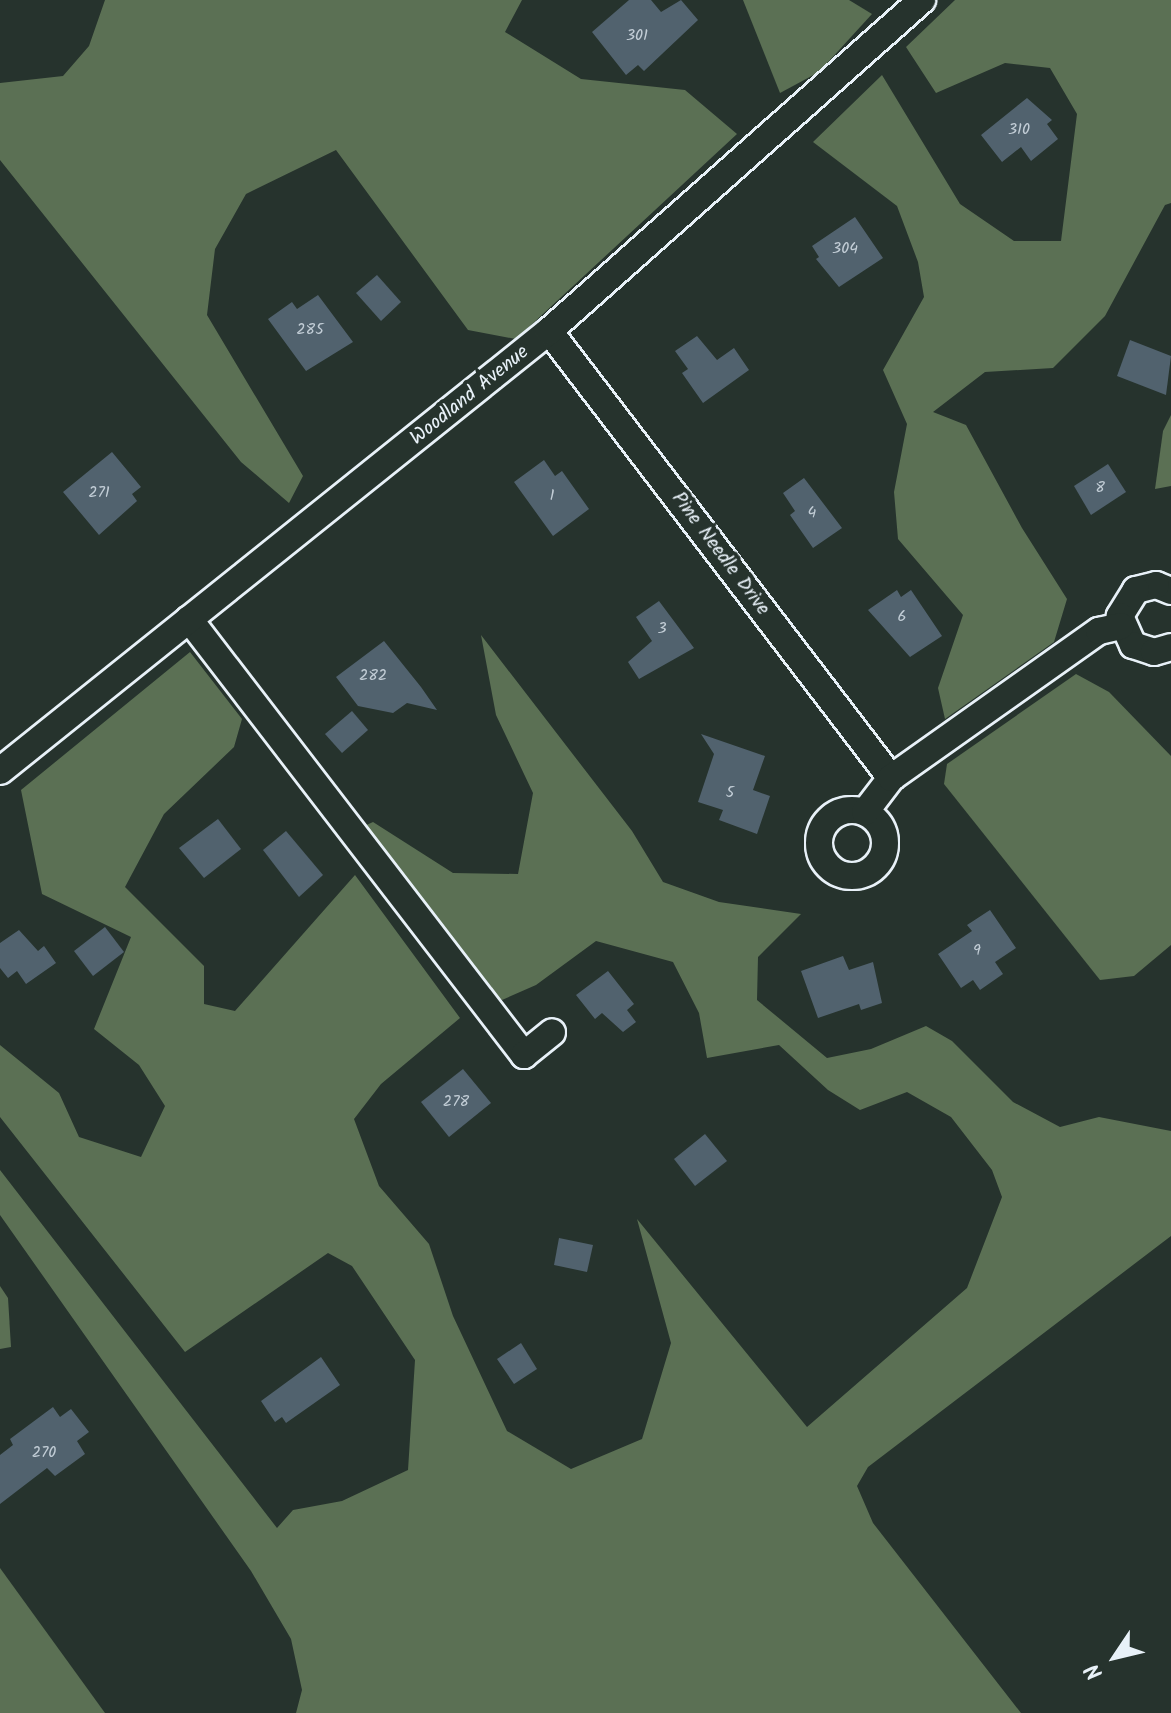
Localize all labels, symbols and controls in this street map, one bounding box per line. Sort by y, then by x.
house number: 301 [626,26,648,46]
house number: 310 [1008,120,1030,140]
house number: 304 [832,239,858,259]
house number: 285 [296,320,324,340]
street label: Woodland Avenue [406,341,534,451]
house number: 8 [1095,478,1105,498]
house number: 271 [88,483,110,503]
house number: 1 [549,486,555,506]
street label: Pine Needle Drive [666,487,774,621]
house number: 4 [808,503,816,523]
house number: 6 [898,607,906,627]
house number: 3 [657,619,667,639]
house number: 282 [359,666,387,686]
house number: 5 [726,783,734,803]
house number: 9 [973,941,981,961]
house number: 278 [443,1092,469,1112]
house number: 270 [32,1443,56,1463]
north arrow [1075,1617,1155,1697]
text: N [1077,1655,1113,1687]

